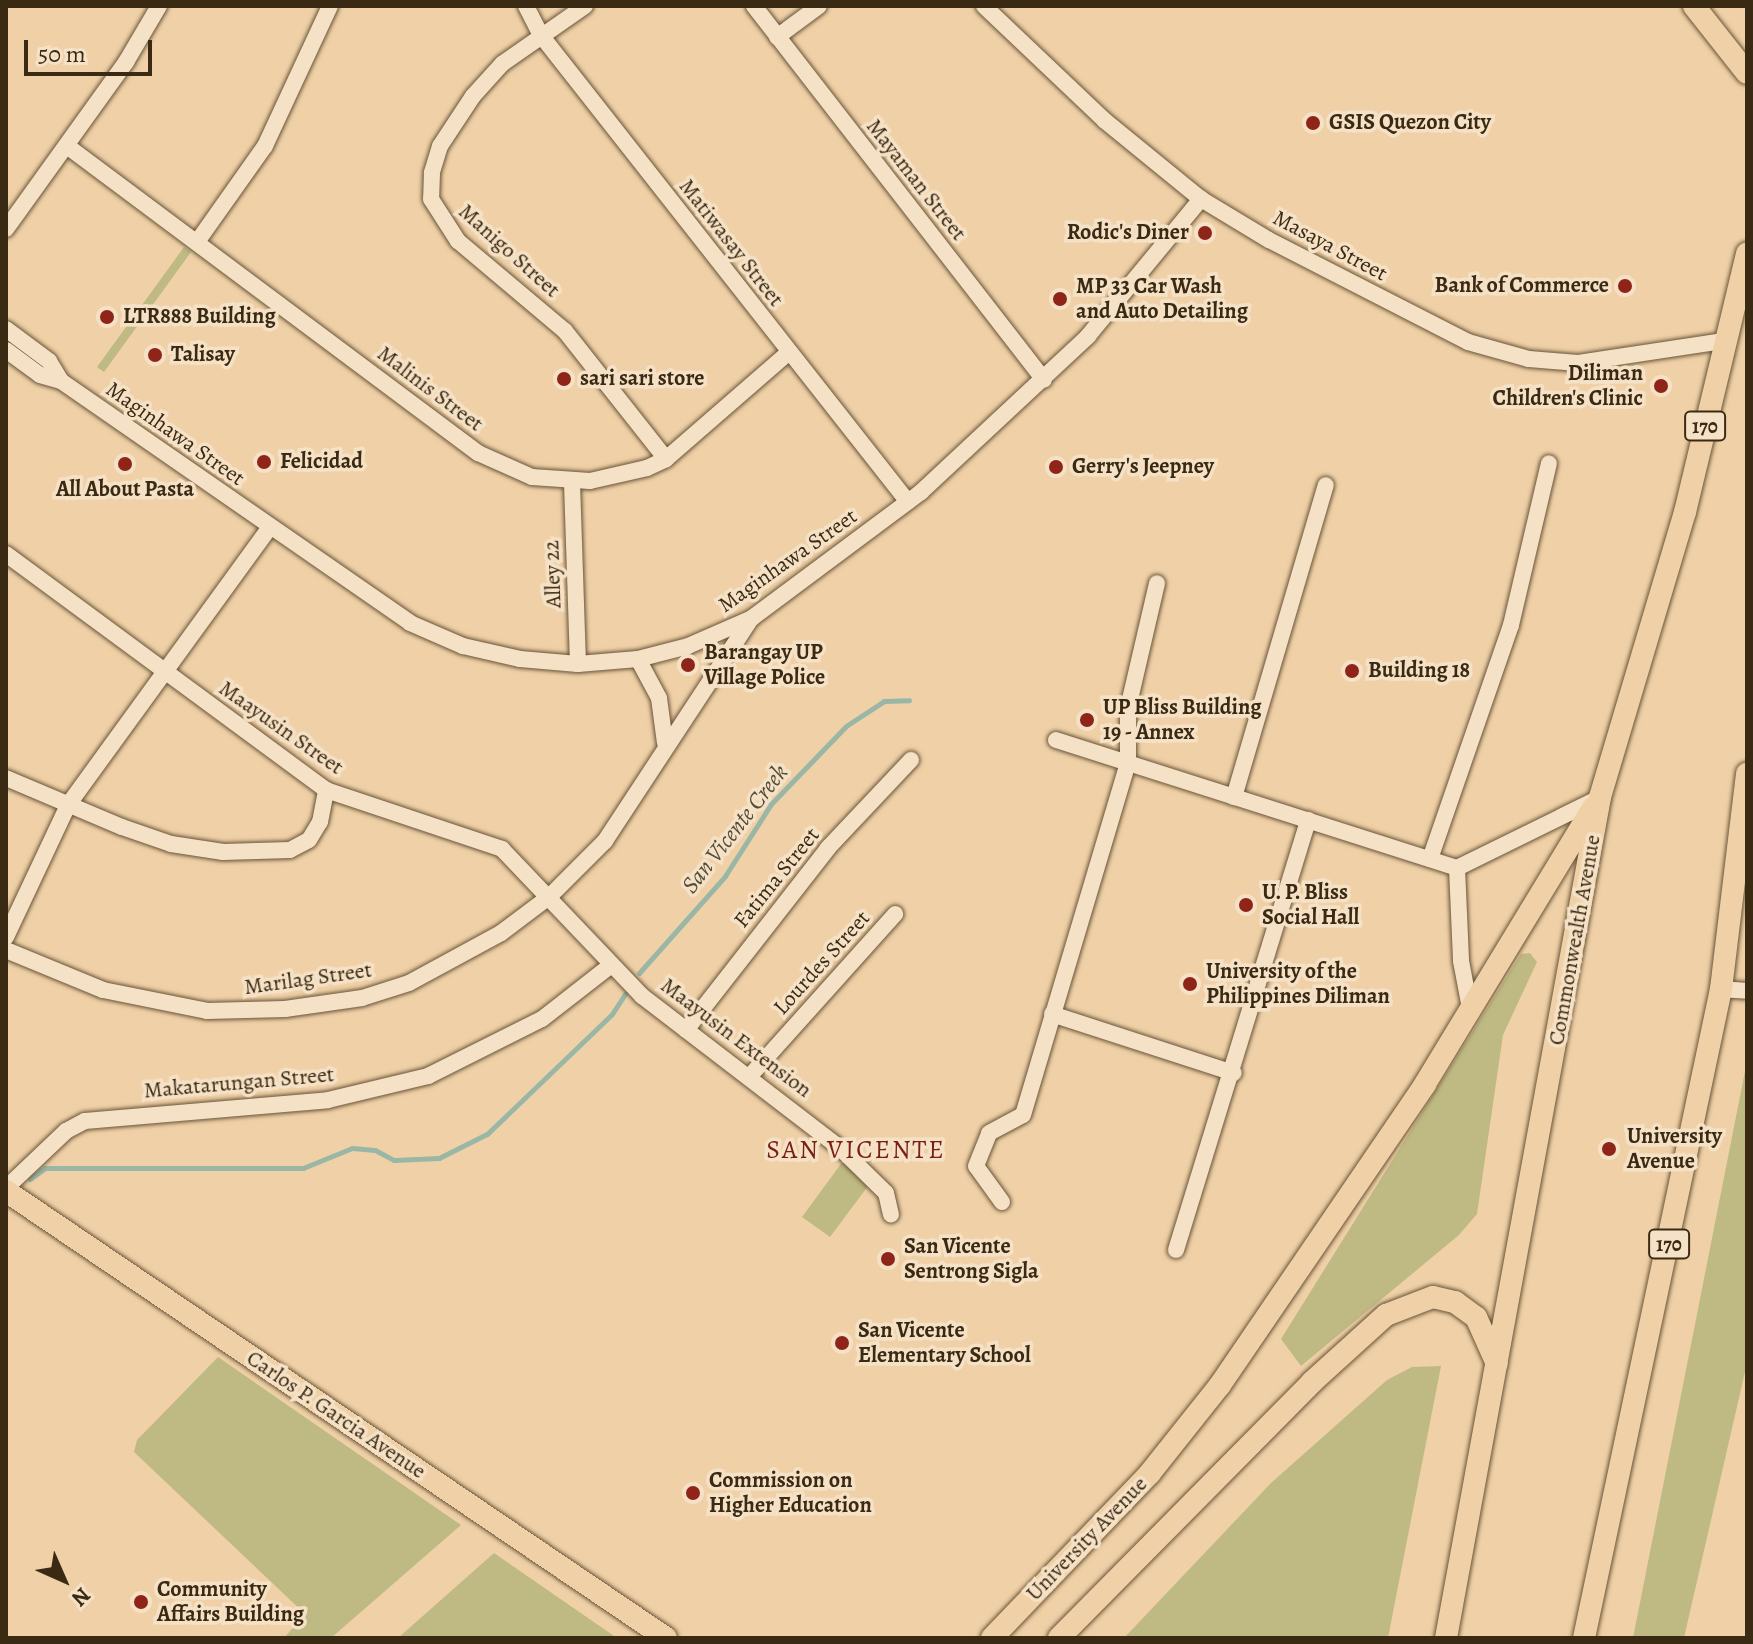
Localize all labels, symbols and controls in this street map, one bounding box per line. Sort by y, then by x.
scale bar [28,24,156,74]
text: 50 m [38,38,86,70]
place label: GSIS Quezon City [1329,110,1491,136]
street label: Mayaman Street [860,114,972,246]
marker: GSIS Quezon City [1304,114,1322,132]
street label: Matiwasay Street [673,174,789,312]
street label: Manigo Street [453,199,565,303]
street label: Masaya Street [1268,205,1392,287]
place label: Rodic's Diner [1067,220,1189,246]
marker: Rodic's Diner [1196,224,1214,242]
place label: MP 33 Car Wash and Auto Detailing [1076,273,1248,324]
place label: Bank of Commerce [1435,273,1609,299]
marker: Bank of Commerce [1616,277,1634,295]
marker: MP 33 Car Wash and Auto Detailing [1051,290,1069,308]
place label: LTR888 Building [123,304,276,330]
marker: LTR888 Building [98,308,116,326]
street label: Malinis Street [372,341,488,437]
place label: Talisay [171,342,235,368]
marker: Talisay [146,346,164,364]
place label: Diliman Children's Clinic [1492,360,1643,412]
place label: sari sari store [580,366,704,392]
marker: sari sari store [555,370,573,388]
marker: Diliman Children's Clinic [1650,375,1672,397]
street label: Maginhawa Street [101,376,249,492]
road number: 170 [1683,410,1727,442]
place label: Felicidad [280,449,363,475]
marker: Felicidad [255,453,273,471]
place label: Gerry's Jeepney [1072,454,1214,480]
marker: All About Pasta [116,455,134,473]
marker: Gerry's Jeepney [1047,458,1065,476]
place label: All About Pasta [56,477,194,503]
street label: Maginhawa Street [714,503,862,619]
street label: Alley 22 [539,540,567,608]
place label: Barangay UP Village Police [704,639,825,690]
marker: Barangay UP Village Police [679,656,697,674]
place label: Building 18 [1368,658,1470,684]
marker: Building 18 [1343,662,1361,680]
street label: Maayusin Street [214,675,348,781]
place label: UP Bliss Building 19 - Annex [1103,694,1262,746]
marker: UP Bliss Building 19 - Annex [1078,711,1096,729]
water label: San Vicente Creek [676,759,794,899]
street label: Fatima Street [729,823,825,933]
street label: Commonwealth Avenue [1544,833,1606,1047]
place label: U. P. Bliss Social Hall [1262,879,1359,930]
marker: U. P. Bliss Social Hall [1237,896,1255,914]
street label: Lourdes Street [768,905,876,1021]
street label: Marilag Street [243,957,373,1001]
place label: University of the Philippines Diliman [1206,958,1390,1010]
street label: Maayusin Extension [655,973,817,1103]
marker: University of the Philippines Diliman [1181,975,1199,993]
street label: Makatarungan Street [143,1062,335,1104]
place label: University Avenue [1627,1123,1722,1174]
district label: SAN VICENTE [766,1134,946,1166]
marker: University Avenue [1598,1138,1620,1160]
road number: 170 [1647,1228,1691,1260]
place label: San Vicente Sentrong Sigla [904,1233,1039,1284]
marker: San Vicente Sentrong Sigla [879,1250,897,1268]
place label: San Vicente Elementary School [858,1317,1031,1368]
marker: San Vicente Elementary School [833,1334,851,1352]
street label: Carlos P. Garcia Avenue [241,1345,431,1485]
place label: Commission on Higher Education [709,1467,872,1518]
street label: University Avenue [1021,1471,1153,1607]
marker: Commission on Higher Education [684,1484,702,1502]
north arrow [24,1540,104,1620]
place label: Community Affairs Building [157,1576,304,1628]
text: N [65,1581,97,1613]
marker: Community Affairs Building [132,1593,150,1611]

